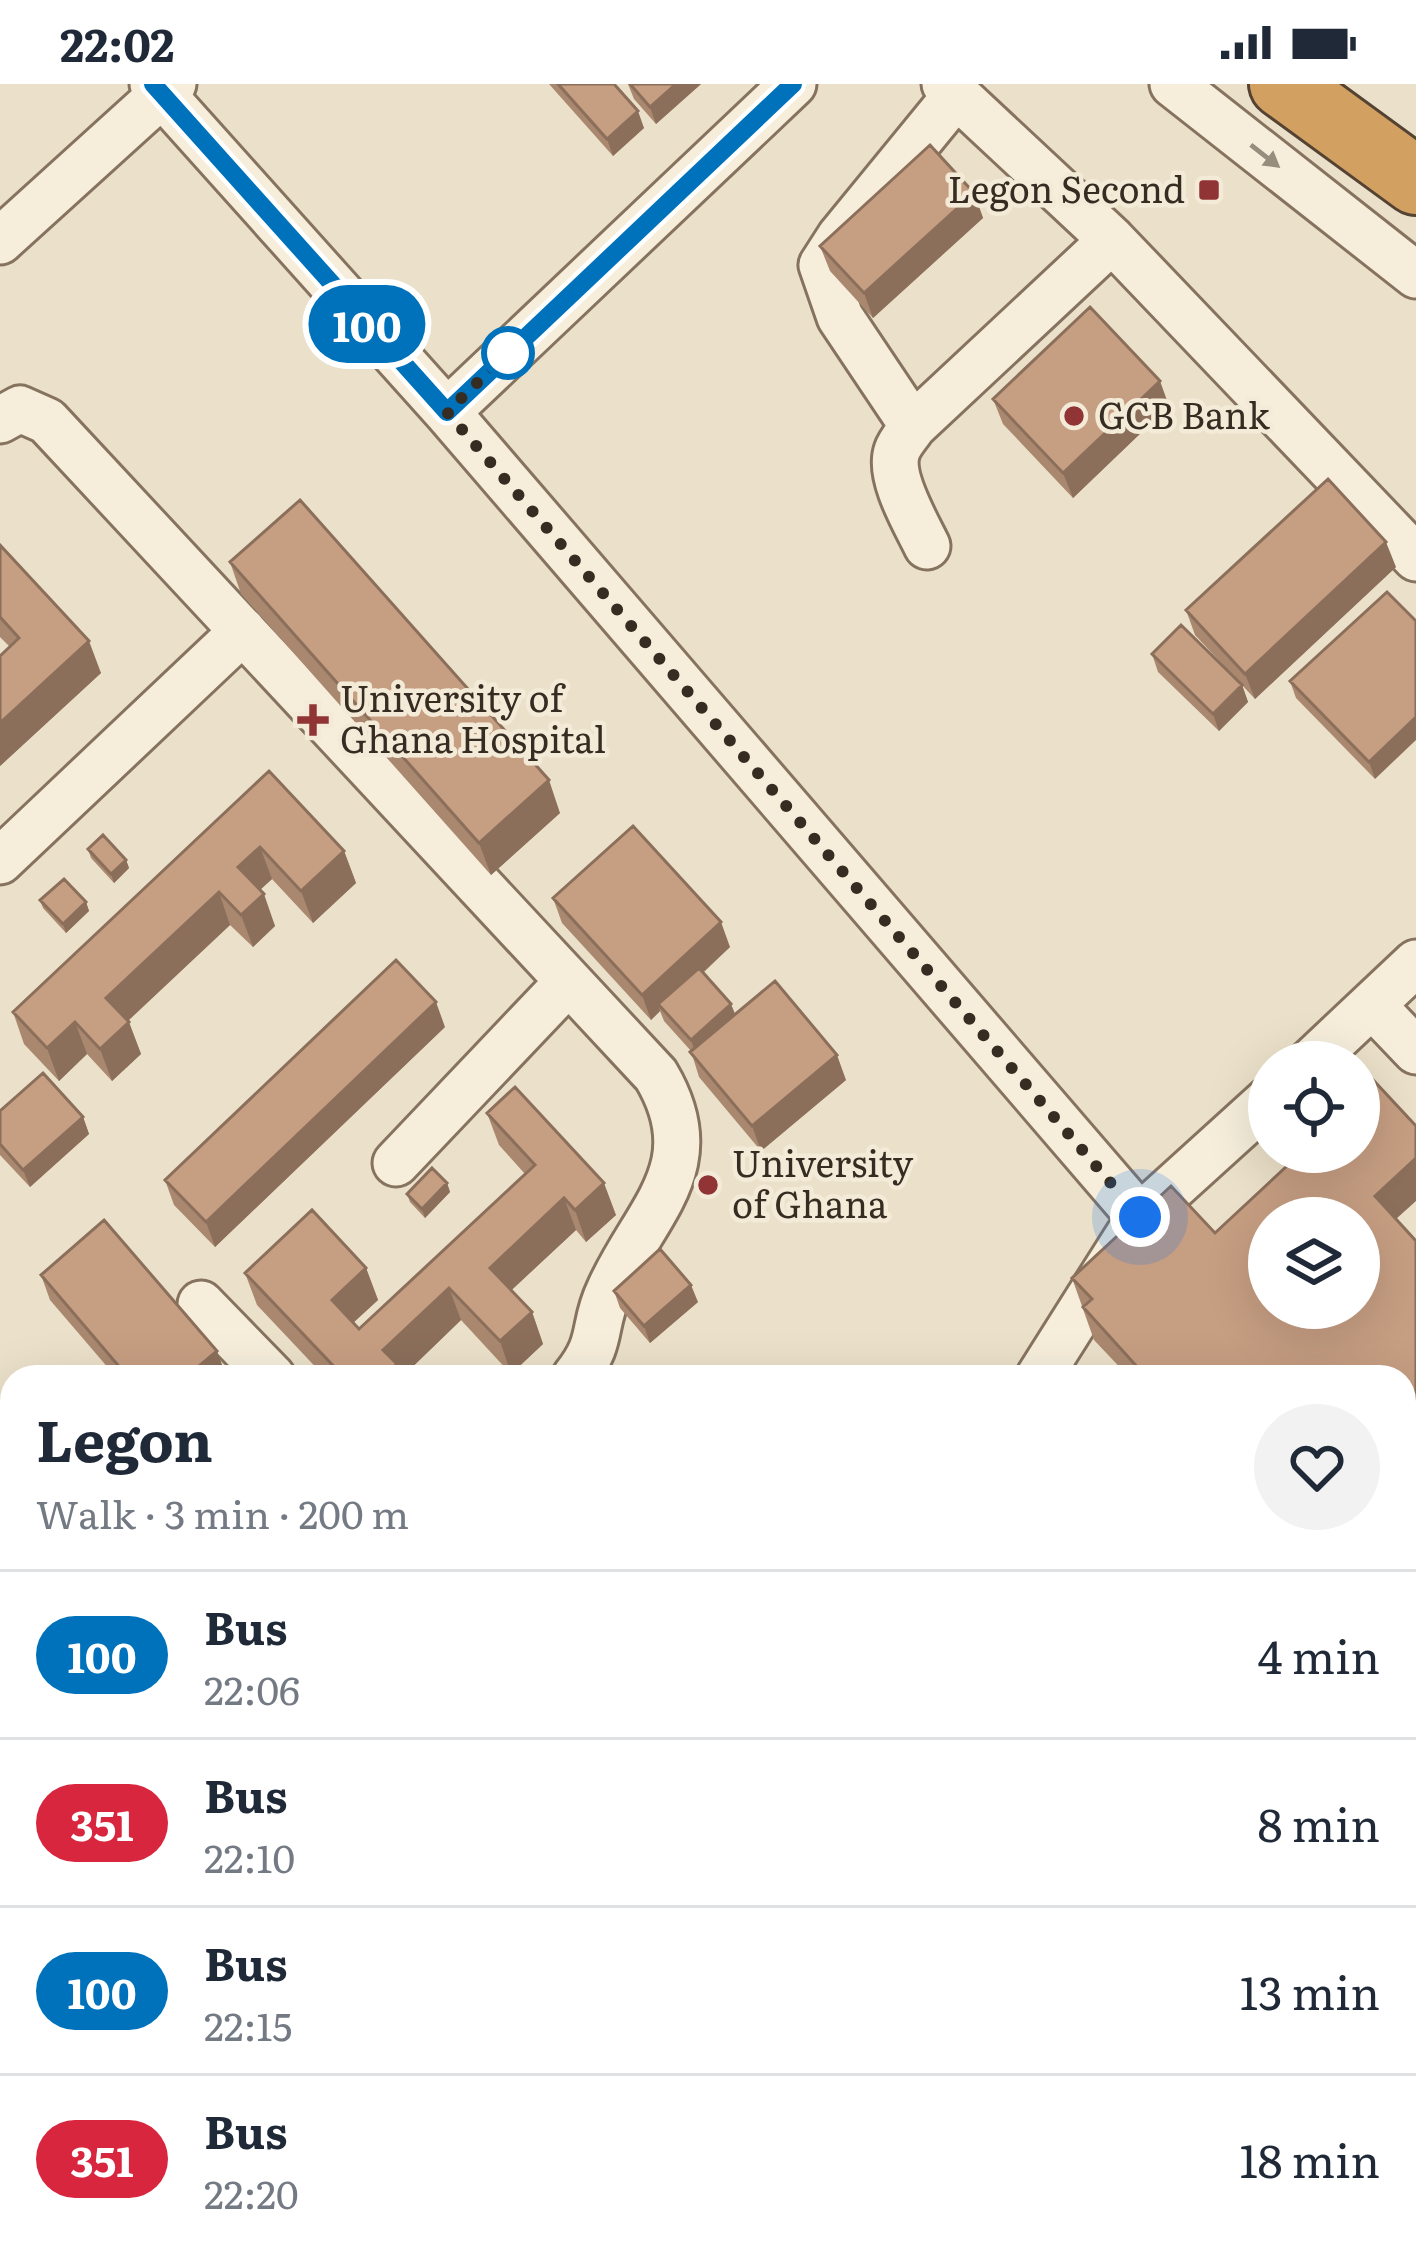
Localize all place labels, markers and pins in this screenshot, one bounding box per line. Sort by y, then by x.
place label: Legon Second [948,161,1185,214]
marker: Legon Second [1196,177,1222,203]
unlabelled marker [483,328,533,378]
place label: GCB Bank [1098,387,1271,440]
marker: GCB Bank [1061,403,1087,429]
place label: University of Ghana Hospital [340,670,606,764]
marker: University of Ghana Hospital [297,704,329,736]
place label: University of Ghana [732,1135,914,1229]
marker: University of Ghana [695,1172,721,1198]

